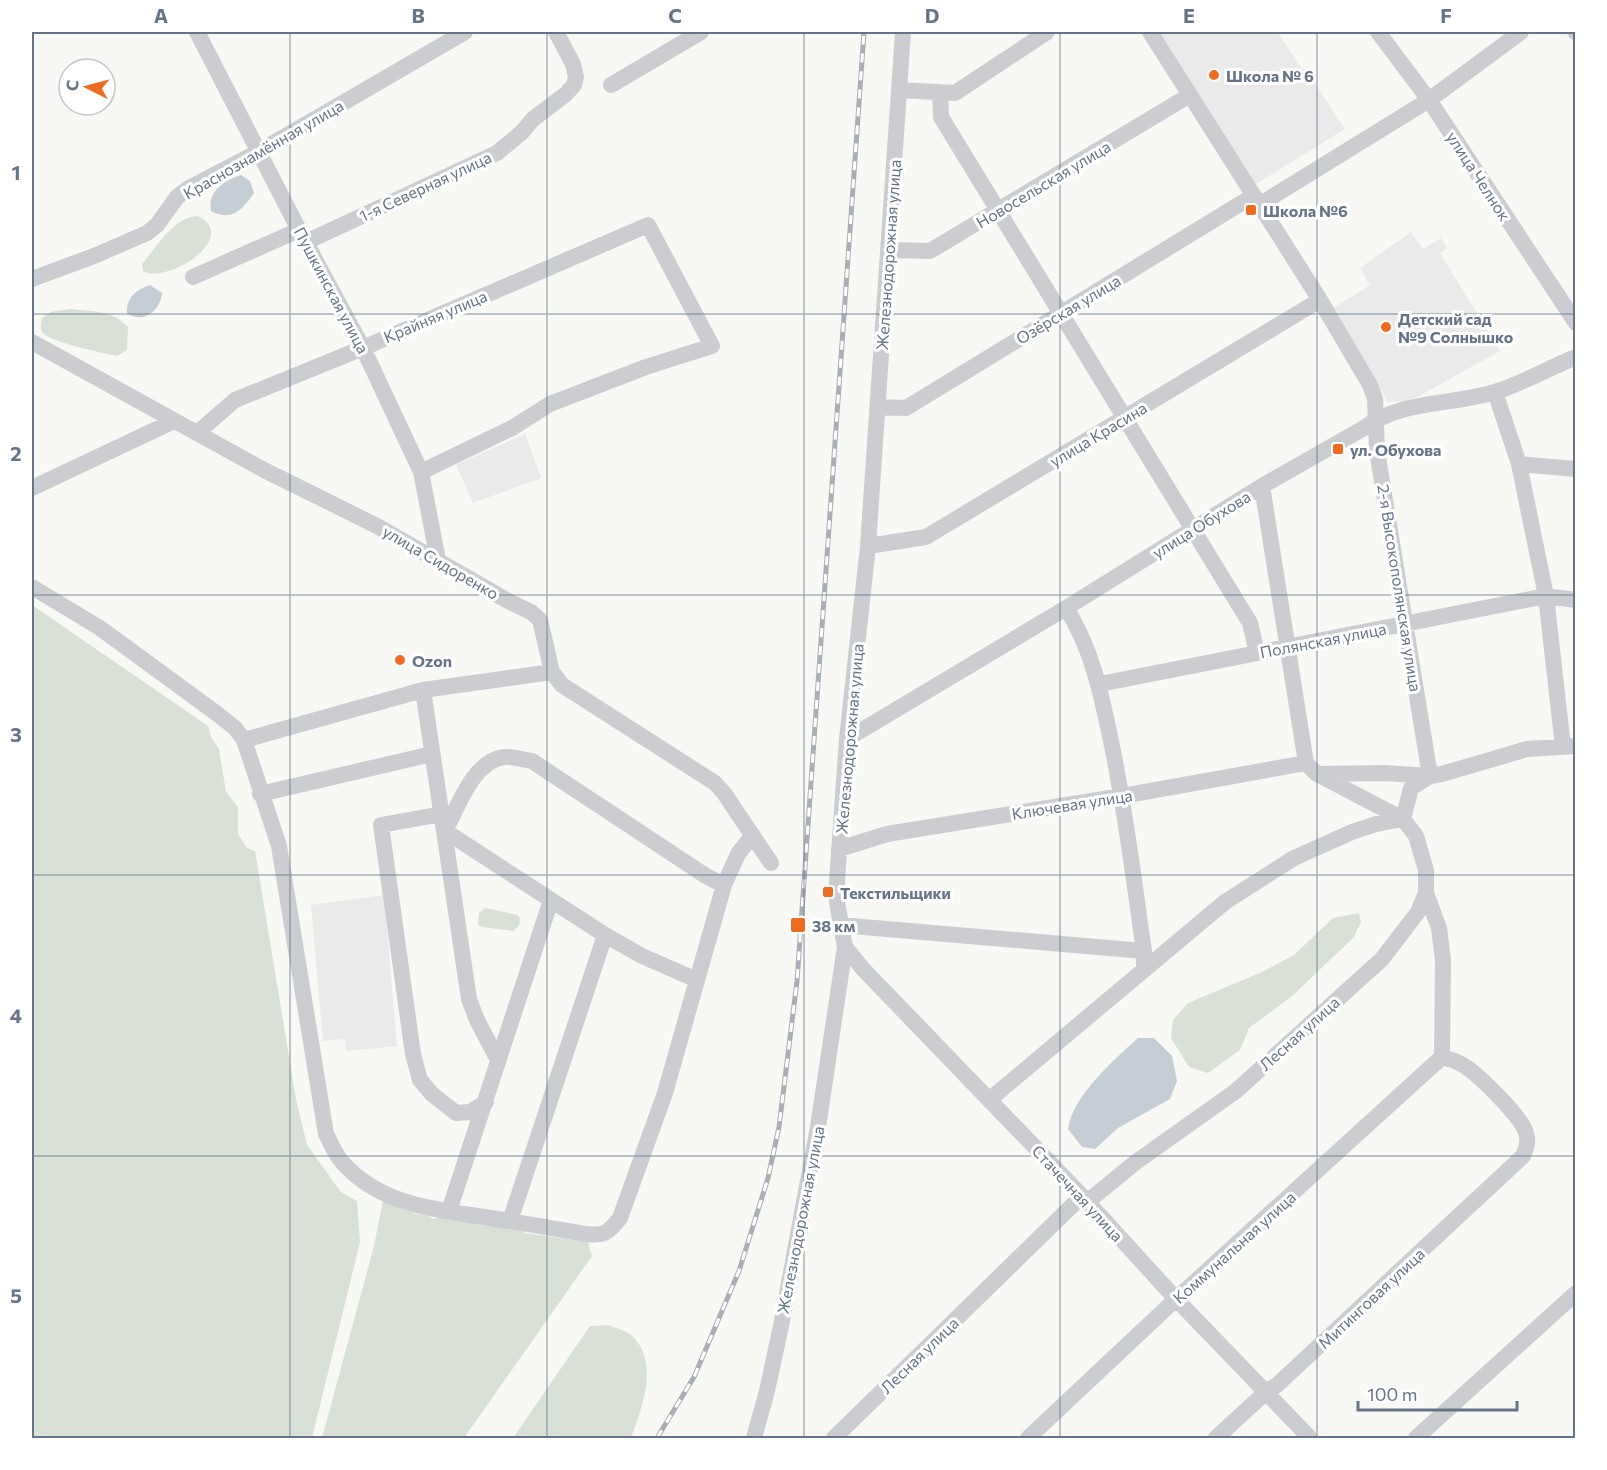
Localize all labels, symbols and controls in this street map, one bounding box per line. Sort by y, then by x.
text: A [154,3,168,27]
text: B [411,3,425,27]
text: C [668,3,682,27]
text: D [925,3,939,27]
text: E [1183,3,1195,27]
text: F [1440,3,1452,27]
north arrow [57,57,117,117]
place label: Школа № 6 [1226,66,1314,85]
marker: Школа № 6 [1207,68,1221,82]
text: С [62,79,82,92]
street label: Краснознамённая улица [180,95,346,203]
street label: улица Челнок [1443,128,1515,225]
street label: Новосельская улица [972,136,1114,232]
street label: 1-я Северная улица [356,147,494,225]
street label: Железнодорожная улица [872,159,904,351]
text: 1 [11,160,21,184]
place label: Школа №6 [1263,201,1348,220]
marker: Школа №6 [1244,203,1258,217]
street label: Пушкинская улица [291,224,373,356]
street label: Озёрская улица [1012,270,1124,348]
street label: Крайняя улица [381,286,489,346]
place label: Детский сад №9 Солнышко [1398,309,1514,346]
marker: Детский сад №9 Солнышко [1379,320,1393,334]
street label: улица Красина [1046,398,1150,470]
place label: ул. Обухова [1350,440,1441,459]
text: 2 [10,441,22,465]
marker: ул. Обухова [1331,442,1345,456]
street label: 2-я Высокополянская улица [1374,483,1426,693]
street label: улица Обухова [1148,486,1254,562]
street label: улица Сидоренко [380,521,502,603]
street label: Полянская улица [1258,618,1388,662]
street label: Железнодорожная улица [831,643,867,835]
place label: Ozon [412,651,452,670]
marker: Ozon [393,653,407,667]
text: 3 [10,722,22,746]
street label: Ключевая улица [1010,785,1134,823]
place label: Текстильщики [840,883,951,902]
marker: Текстильщики [821,885,835,899]
marker: 38 км [789,916,807,934]
place label: 38 км [812,916,855,935]
street label: Лесная улица [1255,992,1343,1074]
text: 4 [10,1003,22,1027]
street label: Железнодорожная улица [772,1124,828,1316]
street label: Стачечная улица [1029,1141,1127,1245]
street label: Коммунальная улица [1169,1187,1299,1307]
street label: Митинговая улица [1314,1244,1428,1352]
text: 5 [10,1283,22,1307]
street label: Лесная улица [876,1313,962,1397]
scale bar [1358,1374,1517,1412]
text: 100 m [1367,1383,1417,1405]

